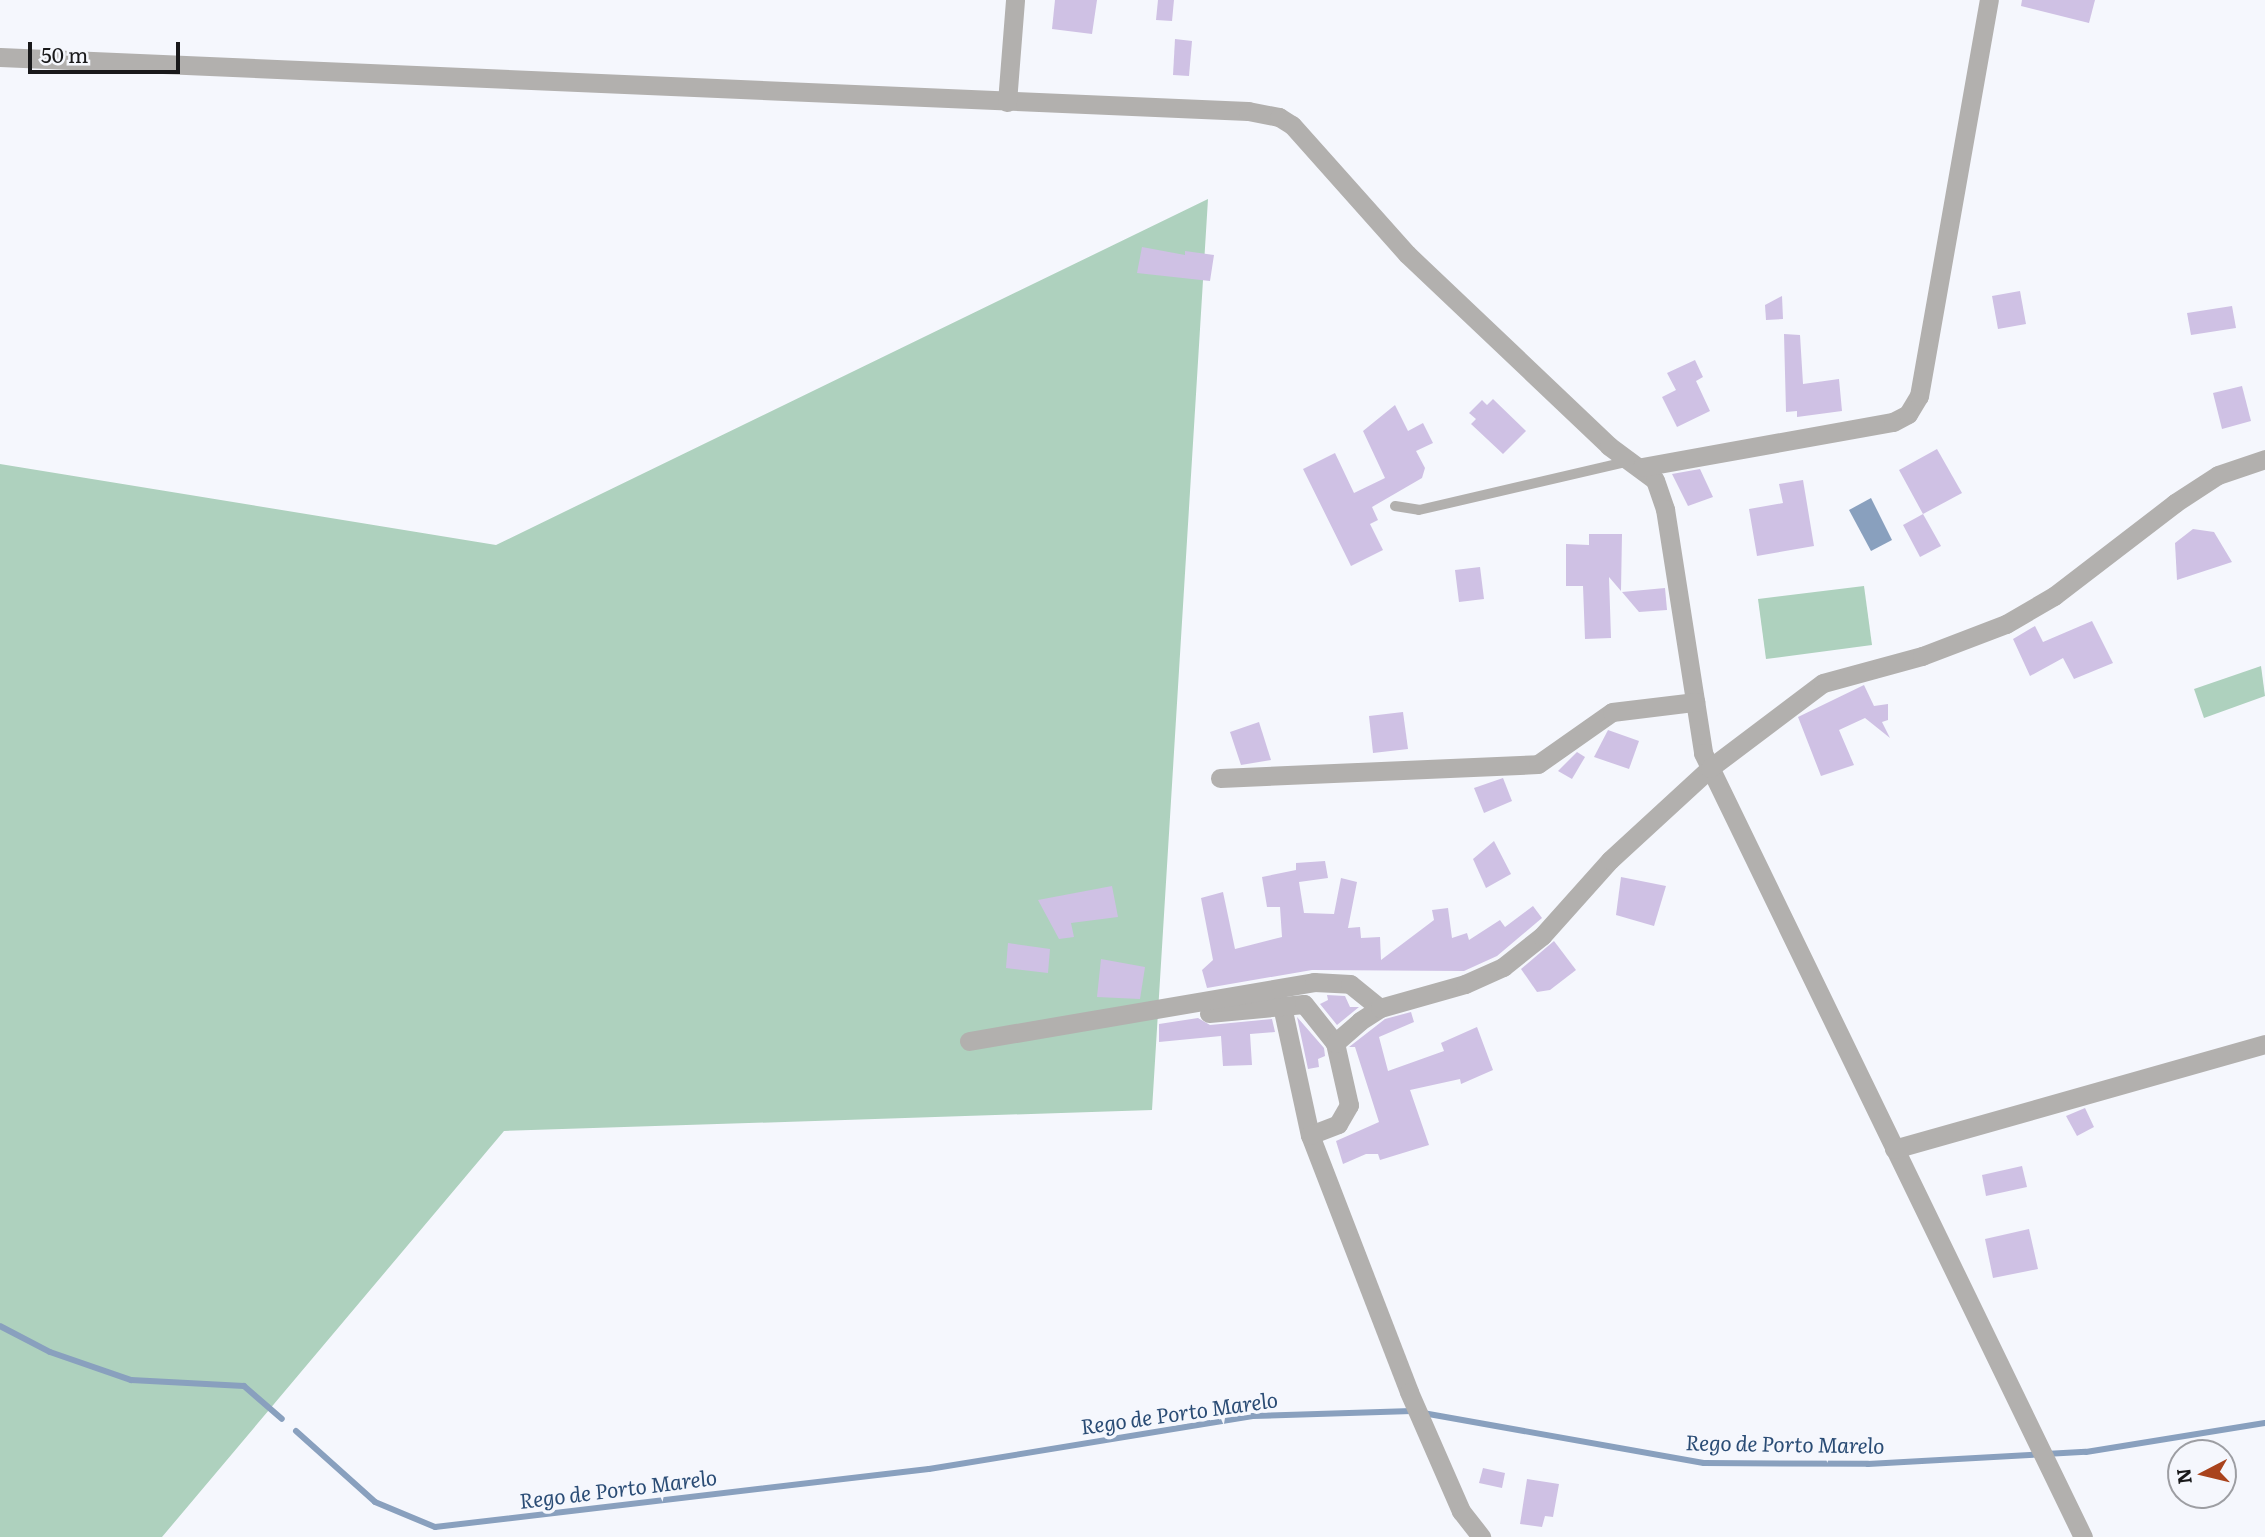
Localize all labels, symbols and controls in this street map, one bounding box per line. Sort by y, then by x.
scale bar [32,28,184,72]
text: 50 m [41,38,88,69]
water label: Rego de Porto Marelo [1079,1386,1279,1438]
water label: Rego de Porto Marelo [1685,1429,1885,1457]
north arrow [2167,1439,2237,1509]
water label: Rego de Porto Marelo [518,1463,718,1513]
text: N [2168,1467,2198,1486]

